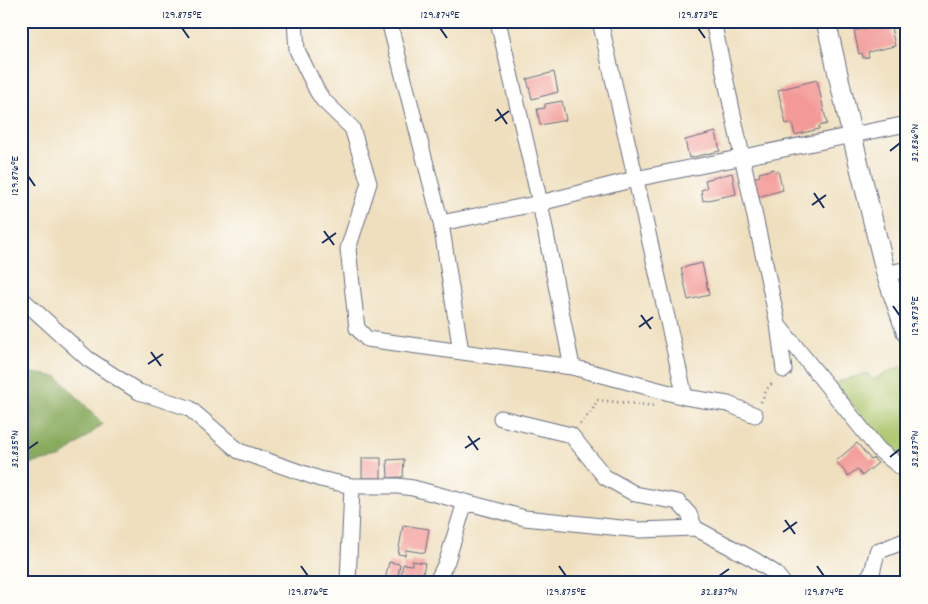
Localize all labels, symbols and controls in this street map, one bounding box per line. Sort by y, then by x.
text: 129.875°E [162,7,202,24]
text: 129.874°E [420,7,460,24]
text: 129.873°E [678,7,718,24]
text: 32.836°N [907,124,924,162]
text: 129.876°E [7,155,24,196]
text: 129.873°E [907,296,924,336]
text: 32.835°N [7,430,24,468]
text: 32.837°N [907,430,924,468]
text: 129.876°E [288,584,329,601]
text: 129.875°E [546,584,586,601]
text: 32.837°N [700,584,738,601]
text: 129.874°E [804,584,844,601]

